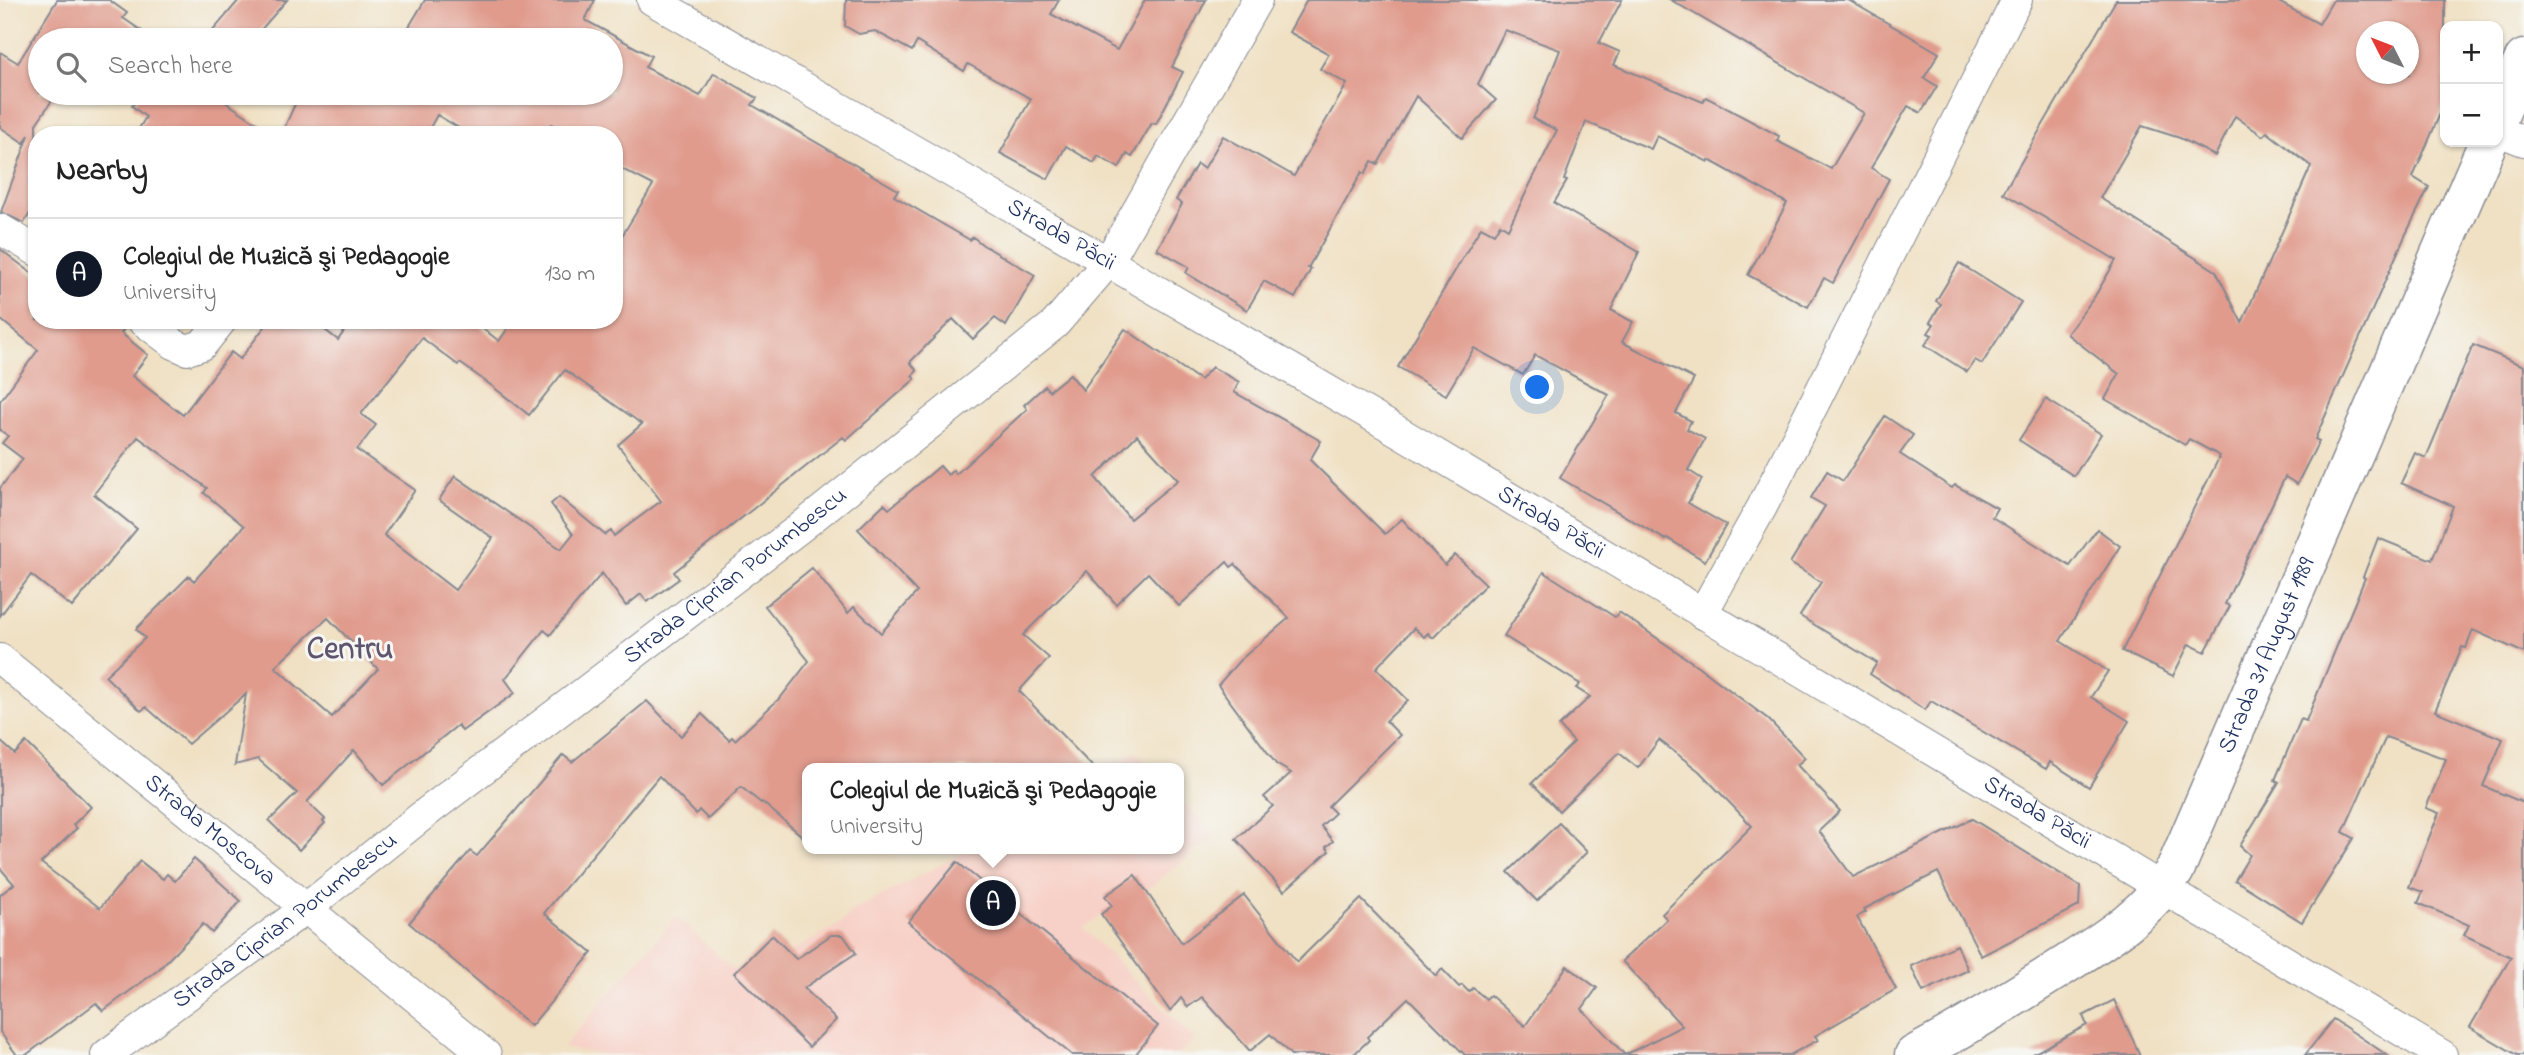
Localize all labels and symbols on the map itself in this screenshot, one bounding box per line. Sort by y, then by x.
north arrow [2356,21,2419,84]
street label: Strada Păcii [1000,190,1122,280]
your location [1520,370,1554,404]
street label: Strada Păcii [1490,477,1612,569]
street label: Strada Ciprian Porumbescu [616,479,855,674]
street label: Strada 31 August 1989 [2210,551,2325,759]
district label: Centru [307,627,393,674]
street label: Strada Moscova [137,766,284,895]
street label: Strada Păcii [1976,767,2098,859]
street label: Strada Ciprian Porumbescu [166,824,405,1018]
pin: A [970,877,1016,929]

